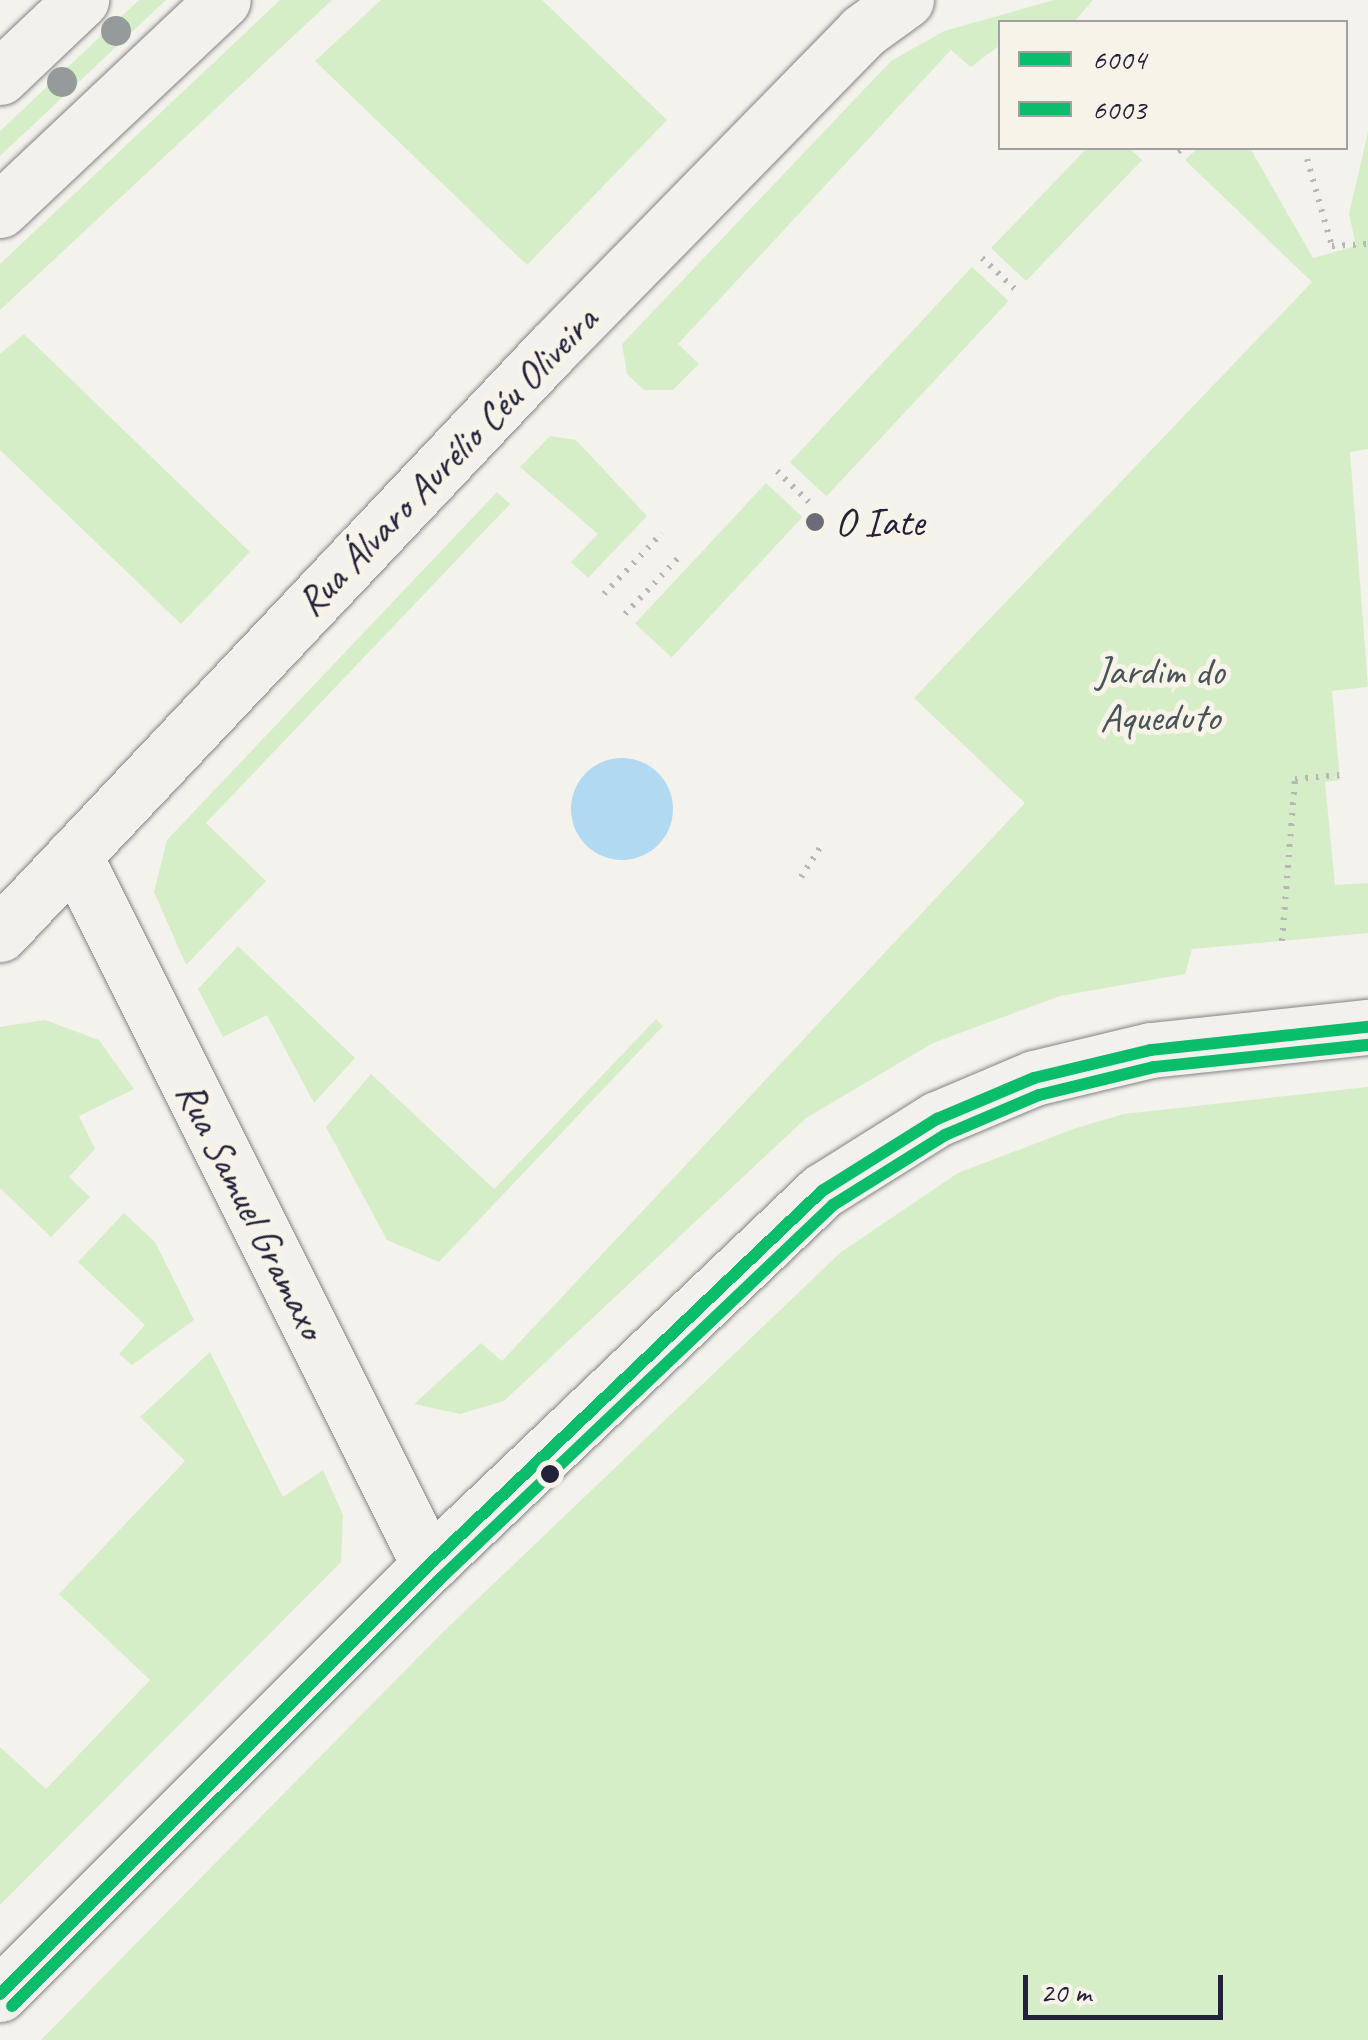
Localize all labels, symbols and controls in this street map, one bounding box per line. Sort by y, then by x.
legend [998,20,1348,150]
text: 6004 [1092,40,1146,78]
text: 6003 [1092,90,1146,128]
street label: Rua Álvaro Aurélio Céu Oliveira [286,296,608,626]
place label: O Iate [835,498,924,546]
marker: O Iate [804,511,826,533]
park label: Jardim do Aqueduto [1096,647,1224,741]
street label: Rua Samuel Gramaxo [165,1073,337,1347]
unlabelled marker [540,1464,560,1484]
scale bar [1028,1955,1228,2017]
text: 20 m [1040,1973,1091,2011]

